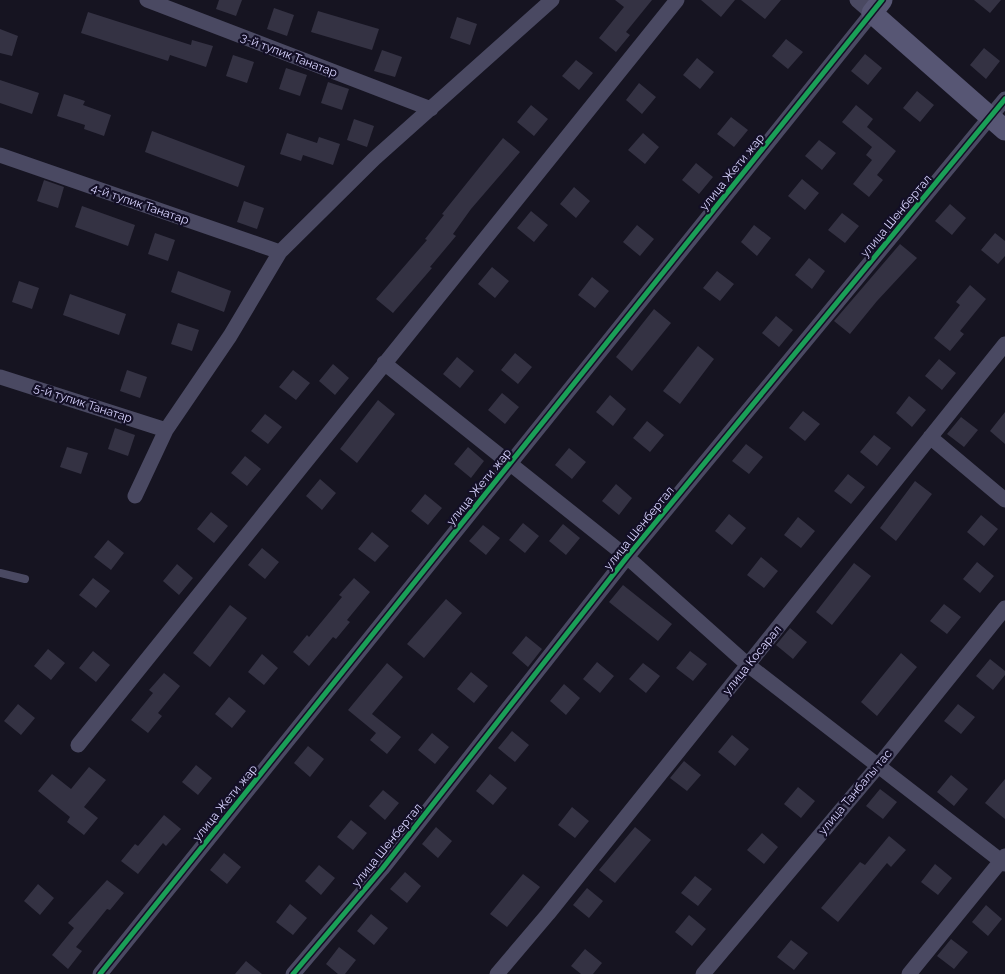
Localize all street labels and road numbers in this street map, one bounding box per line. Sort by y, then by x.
street label: 3-й тупик Танатар [239,30,339,80]
street label: улица Жети жар [697,131,767,213]
street label: улица Шенбертал [857,172,935,260]
street label: 4-й тупик Танатар [89,181,191,227]
street label: 5-й тупик Танатар [32,380,134,426]
street label: улица Жети жар [444,446,514,528]
street label: улица Шенбертал [601,483,677,573]
street label: улица Косарал [720,622,784,698]
street label: улица Танбалы тас [815,746,895,837]
street label: улица Жети жар [190,762,260,844]
street label: улица Шенбертал [349,800,425,890]

